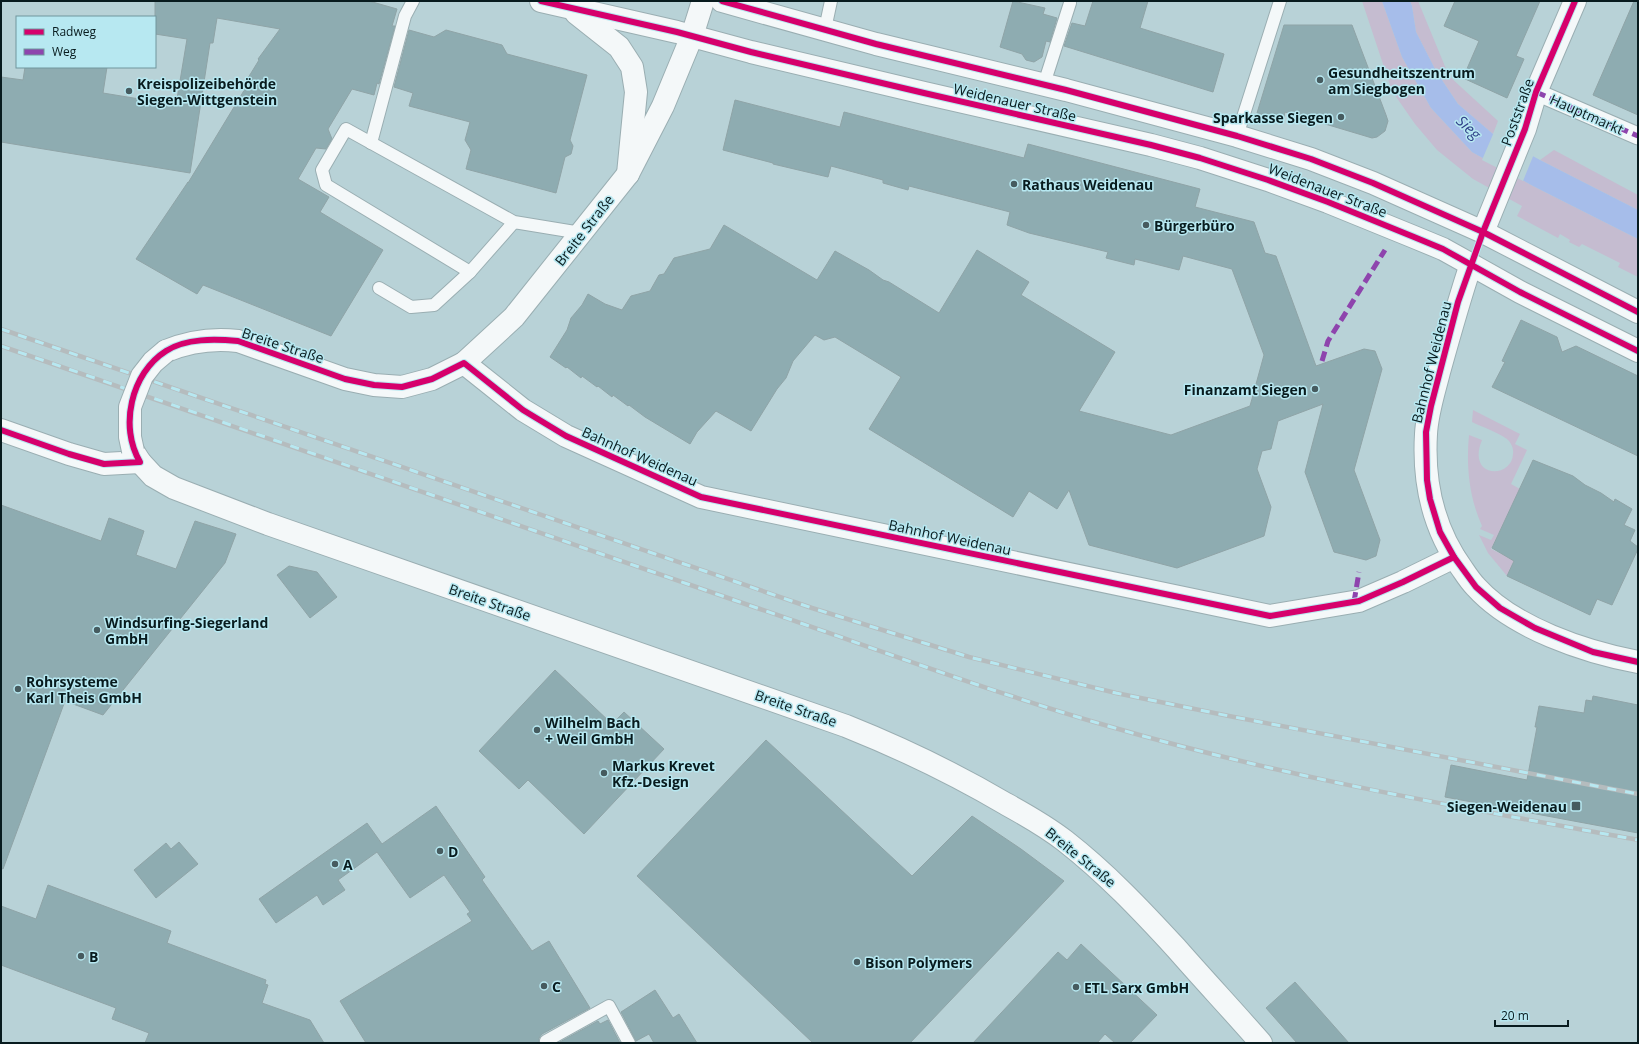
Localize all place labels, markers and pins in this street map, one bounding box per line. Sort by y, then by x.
place label: Gesundheitszentrum am Siegbogen [1328,63,1475,98]
place label: Kreispolizeibehörde Siegen-Wittgenstein [137,74,277,109]
marker: Gesundheitszentrum am Siegbogen [1315,75,1325,85]
marker: Kreispolizeibehörde Siegen-Wittgenstein [124,86,134,96]
place label: Sparkasse Siegen [1213,108,1333,127]
marker: Sparkasse Siegen [1336,112,1346,122]
place label: Rathaus Weidenau [1022,175,1153,194]
marker: Rathaus Weidenau [1009,179,1019,189]
place label: Bürgerbüro [1154,216,1235,235]
marker: Bürgerbüro [1141,220,1151,230]
place label: Finanzamt Siegen [1184,380,1307,399]
marker: Finanzamt Siegen [1310,384,1320,394]
place label: Windsurfing-Siegerland GmbH [105,613,268,648]
marker: Windsurfing-Siegerland GmbH [92,625,102,635]
place label: Rohrsysteme Karl Theis GmbH [26,672,142,707]
marker: Rohrsysteme Karl Theis GmbH [13,684,23,694]
place label: Wilhelm Bach + Weil GmbH [545,713,640,748]
marker: Wilhelm Bach + Weil GmbH [532,725,542,735]
place label: Markus Krevet Kfz.-Design [612,756,715,791]
marker: Markus Krevet Kfz.-Design [599,768,609,778]
place label: Siegen-Weidenau [1447,797,1567,816]
marker: Siegen-Weidenau [1570,800,1582,812]
place label: D [448,842,458,861]
marker: D [435,846,445,856]
place label: A [343,855,353,874]
marker: A [330,859,340,869]
place label: B [89,947,98,966]
marker: B [76,951,86,961]
place label: Bison Polymers [865,953,972,972]
marker: Bison Polymers [852,957,862,967]
place label: C [552,977,561,996]
place label: ETL Sarx GmbH [1084,978,1189,997]
marker: C [539,981,549,991]
marker: ETL Sarx GmbH [1071,982,1081,992]

